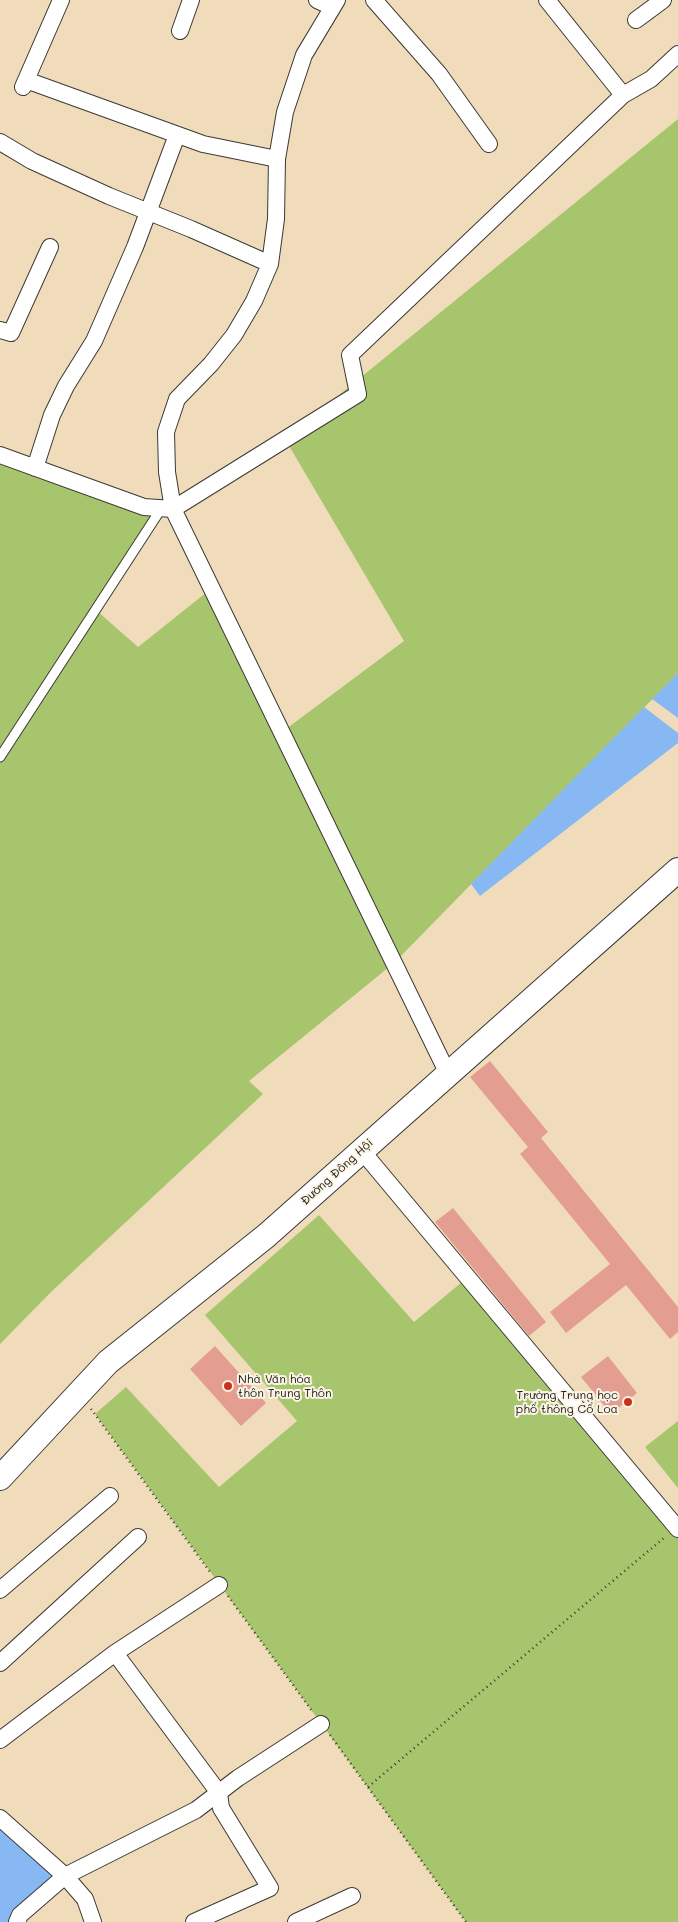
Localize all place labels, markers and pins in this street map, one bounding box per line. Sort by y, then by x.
place label: Nhà Văn hóa thôn Trung Thôn [238,1372,332,1400]
marker: Nhà Văn hóa thôn Trung Thôn [222,1380,234,1392]
place label: Trường Trung học phổ thông Cổ Loa [516,1388,618,1416]
marker: Trường Trung học phổ thông Cổ Loa [622,1396,634,1408]

